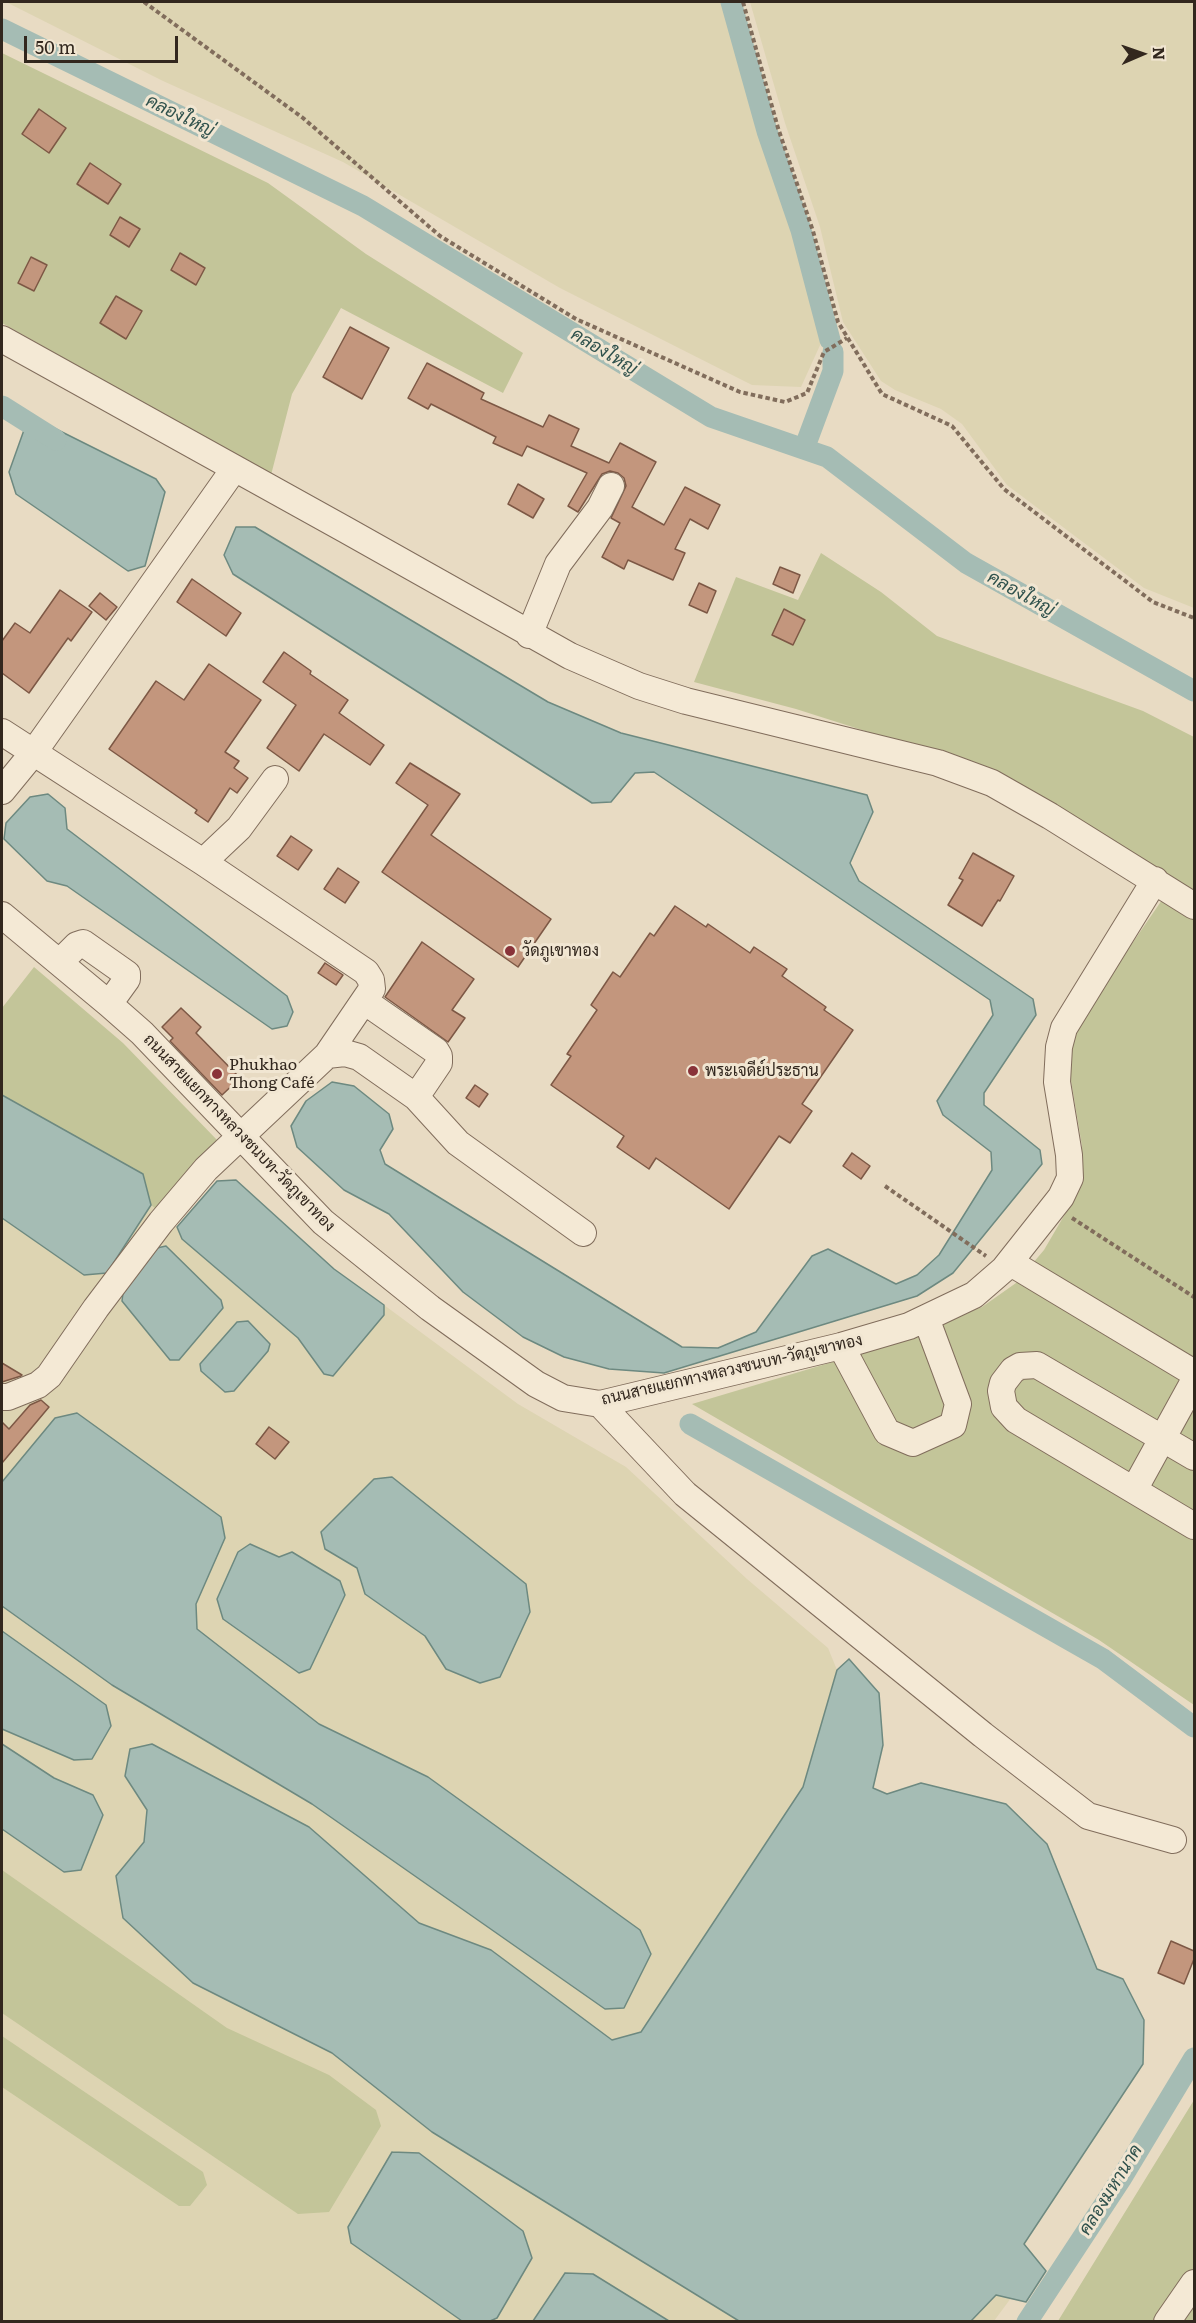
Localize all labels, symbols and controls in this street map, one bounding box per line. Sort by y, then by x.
scale bar [27,24,182,62]
north arrow [1112,24,1172,84]
text: 50 m [35,33,76,60]
text: N [1148,46,1172,61]
water label: คลองใหญ่ [142,90,218,142]
water label: คลองใหญ่ [567,324,641,380]
water label: คลองใหญ่ [984,567,1058,621]
place label: วัดภูเขาทอง [522,941,599,961]
marker: วัดภูเขาทอง [503,944,517,958]
street label: ถนนสายแยกทางหลวงชนบท-วัดภูเขาทอง [139,1030,339,1236]
place label: Phukhao Thong Café [229,1055,315,1093]
place label: พระเจดีย์ประธาน [705,1061,819,1081]
marker: พระเจดีย์ประธาน [686,1064,700,1078]
marker: Phukhao Thong Café [210,1067,224,1081]
street label: ถนนสายแยกทางหลวงชนบท-วัดภูเขาทอง [600,1331,864,1409]
water label: คลองมหานาค [1075,2141,1147,2239]

